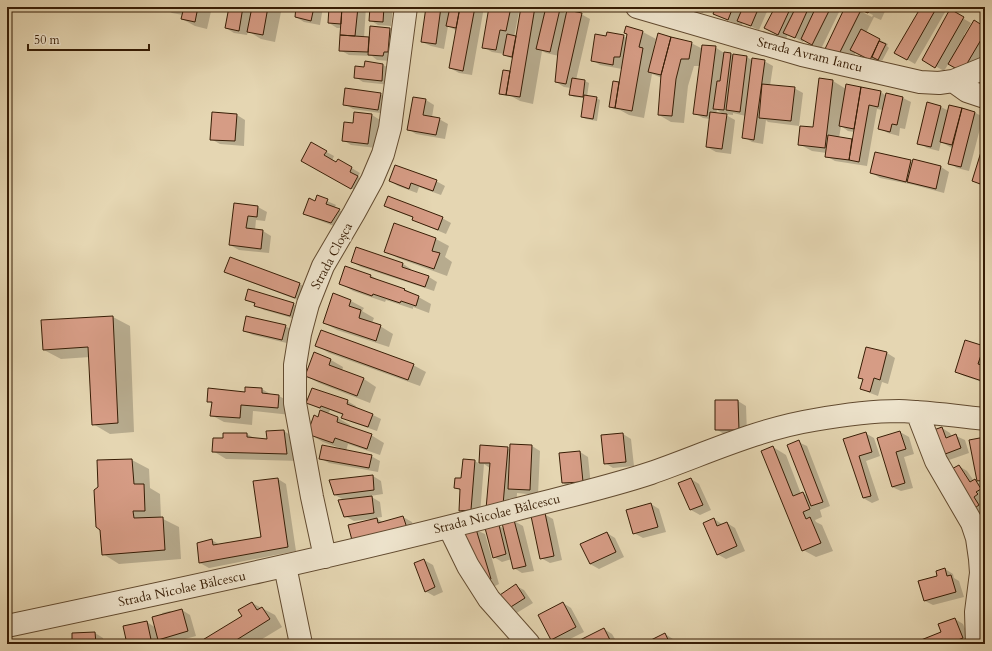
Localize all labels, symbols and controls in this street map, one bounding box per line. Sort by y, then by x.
scale bar [28,26,149,52]
text: 50 m [34,32,61,48]
street label: Strada Avram Iancu [755,33,865,77]
street label: Strada Cloșca [307,219,357,293]
street label: Strada Nicolae Bălcescu [432,490,562,538]
street label: Strada Nicolae Bălcescu [117,567,247,611]

